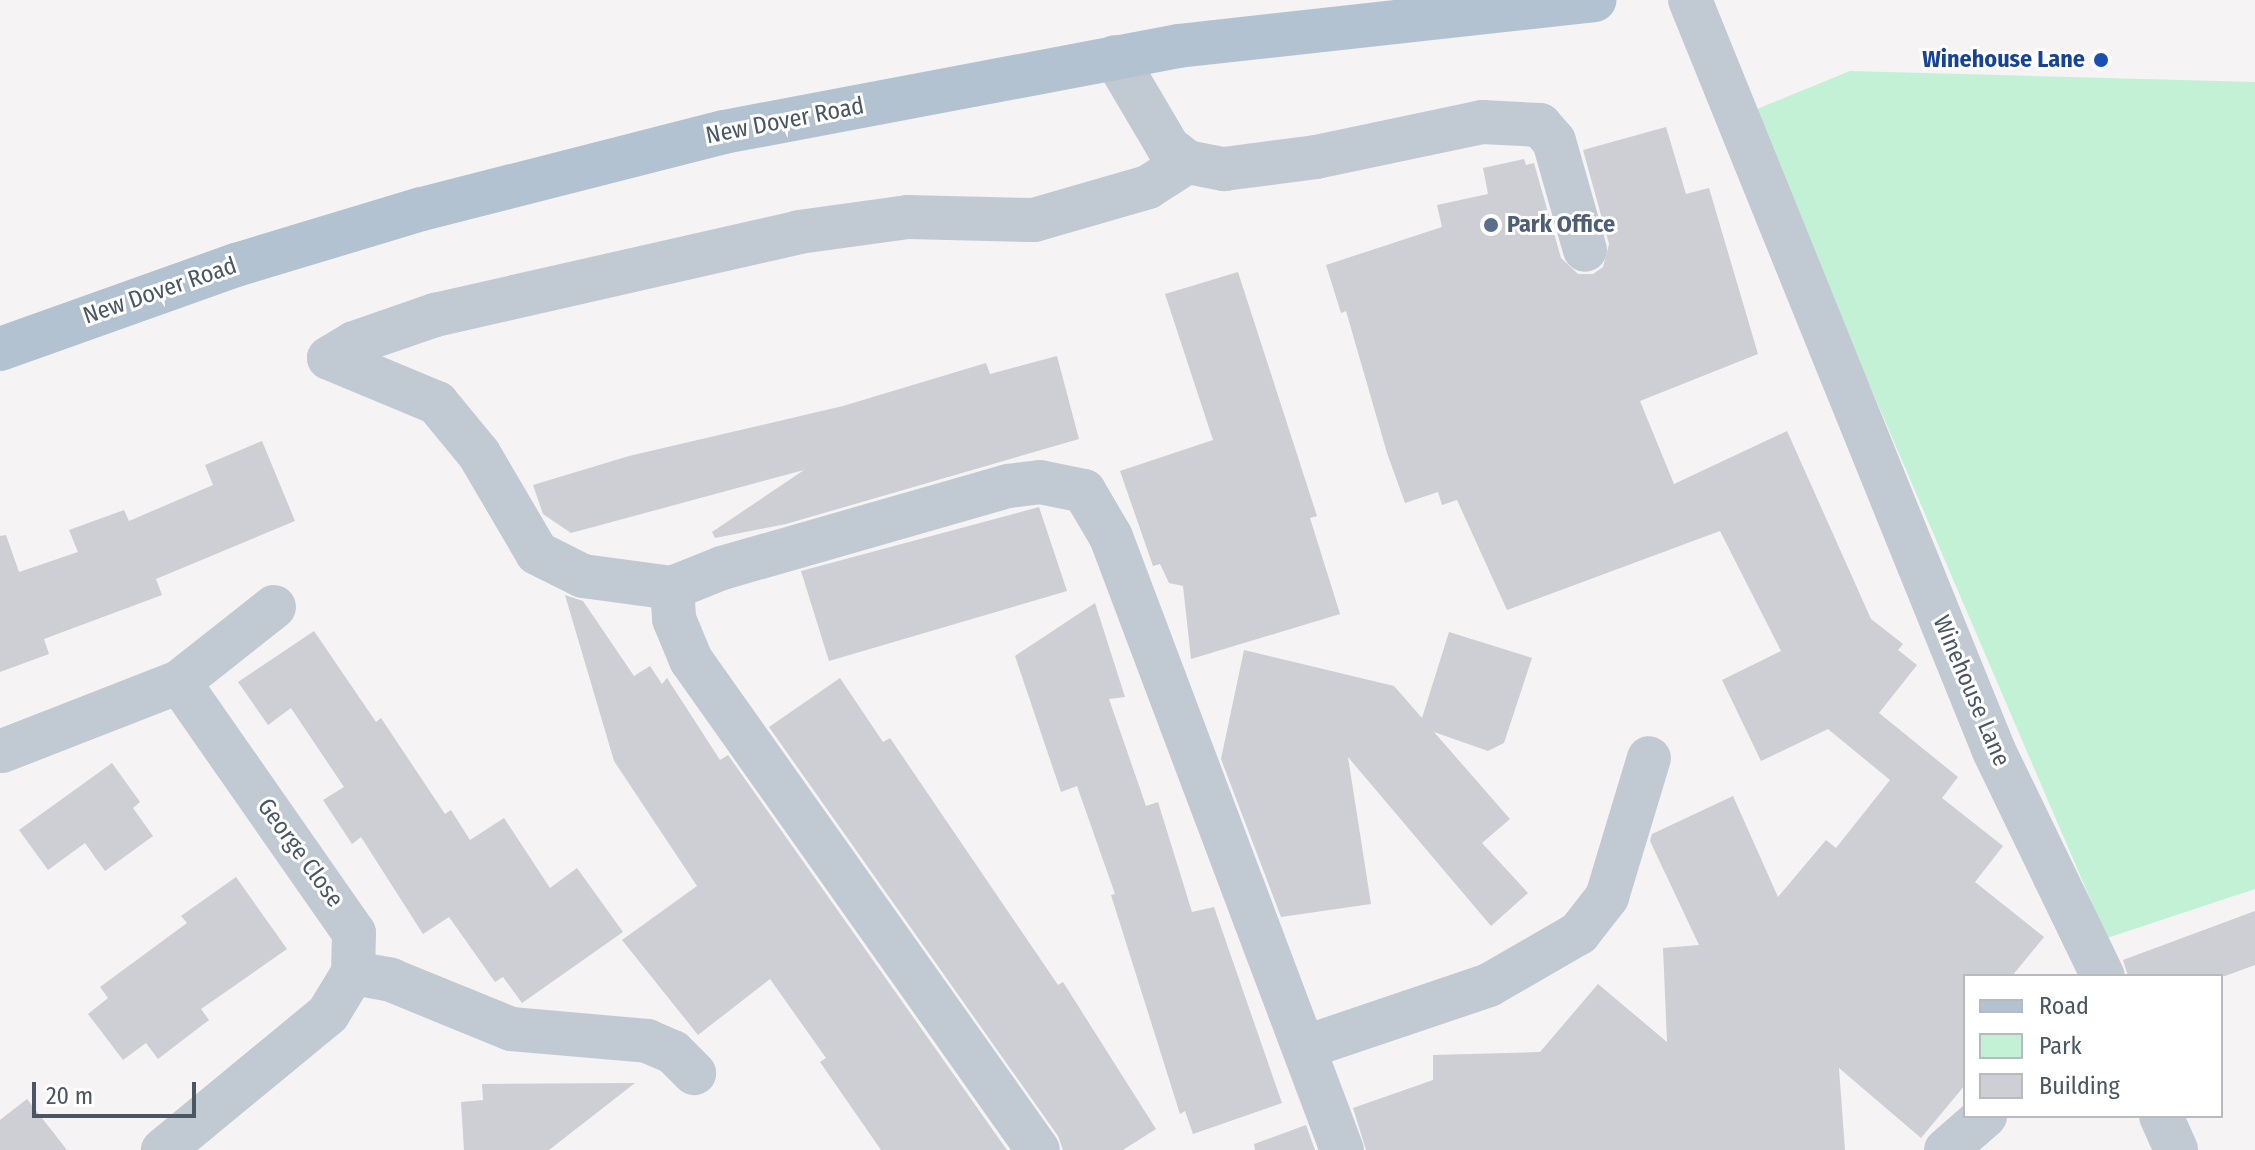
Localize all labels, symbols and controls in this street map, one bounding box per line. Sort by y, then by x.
place label: Winehouse Lane [1922,46,2085,74]
marker: Winehouse Lane [2092,51,2110,69]
street label: New Dover Road [703,92,867,150]
place label: Park Office [1507,211,1615,239]
marker: Park Office [1482,216,1500,234]
street label: New Dover Road [79,251,241,331]
street label: Winehouse Lane [1926,611,2016,771]
street label: George Close [251,793,349,913]
legend [1963,974,2223,1118]
text: Road [2039,992,2089,1020]
text: Park [2039,1032,2082,1060]
scale bar [36,1066,200,1116]
text: Building [2039,1072,2120,1100]
text: 20 m [46,1082,93,1110]

